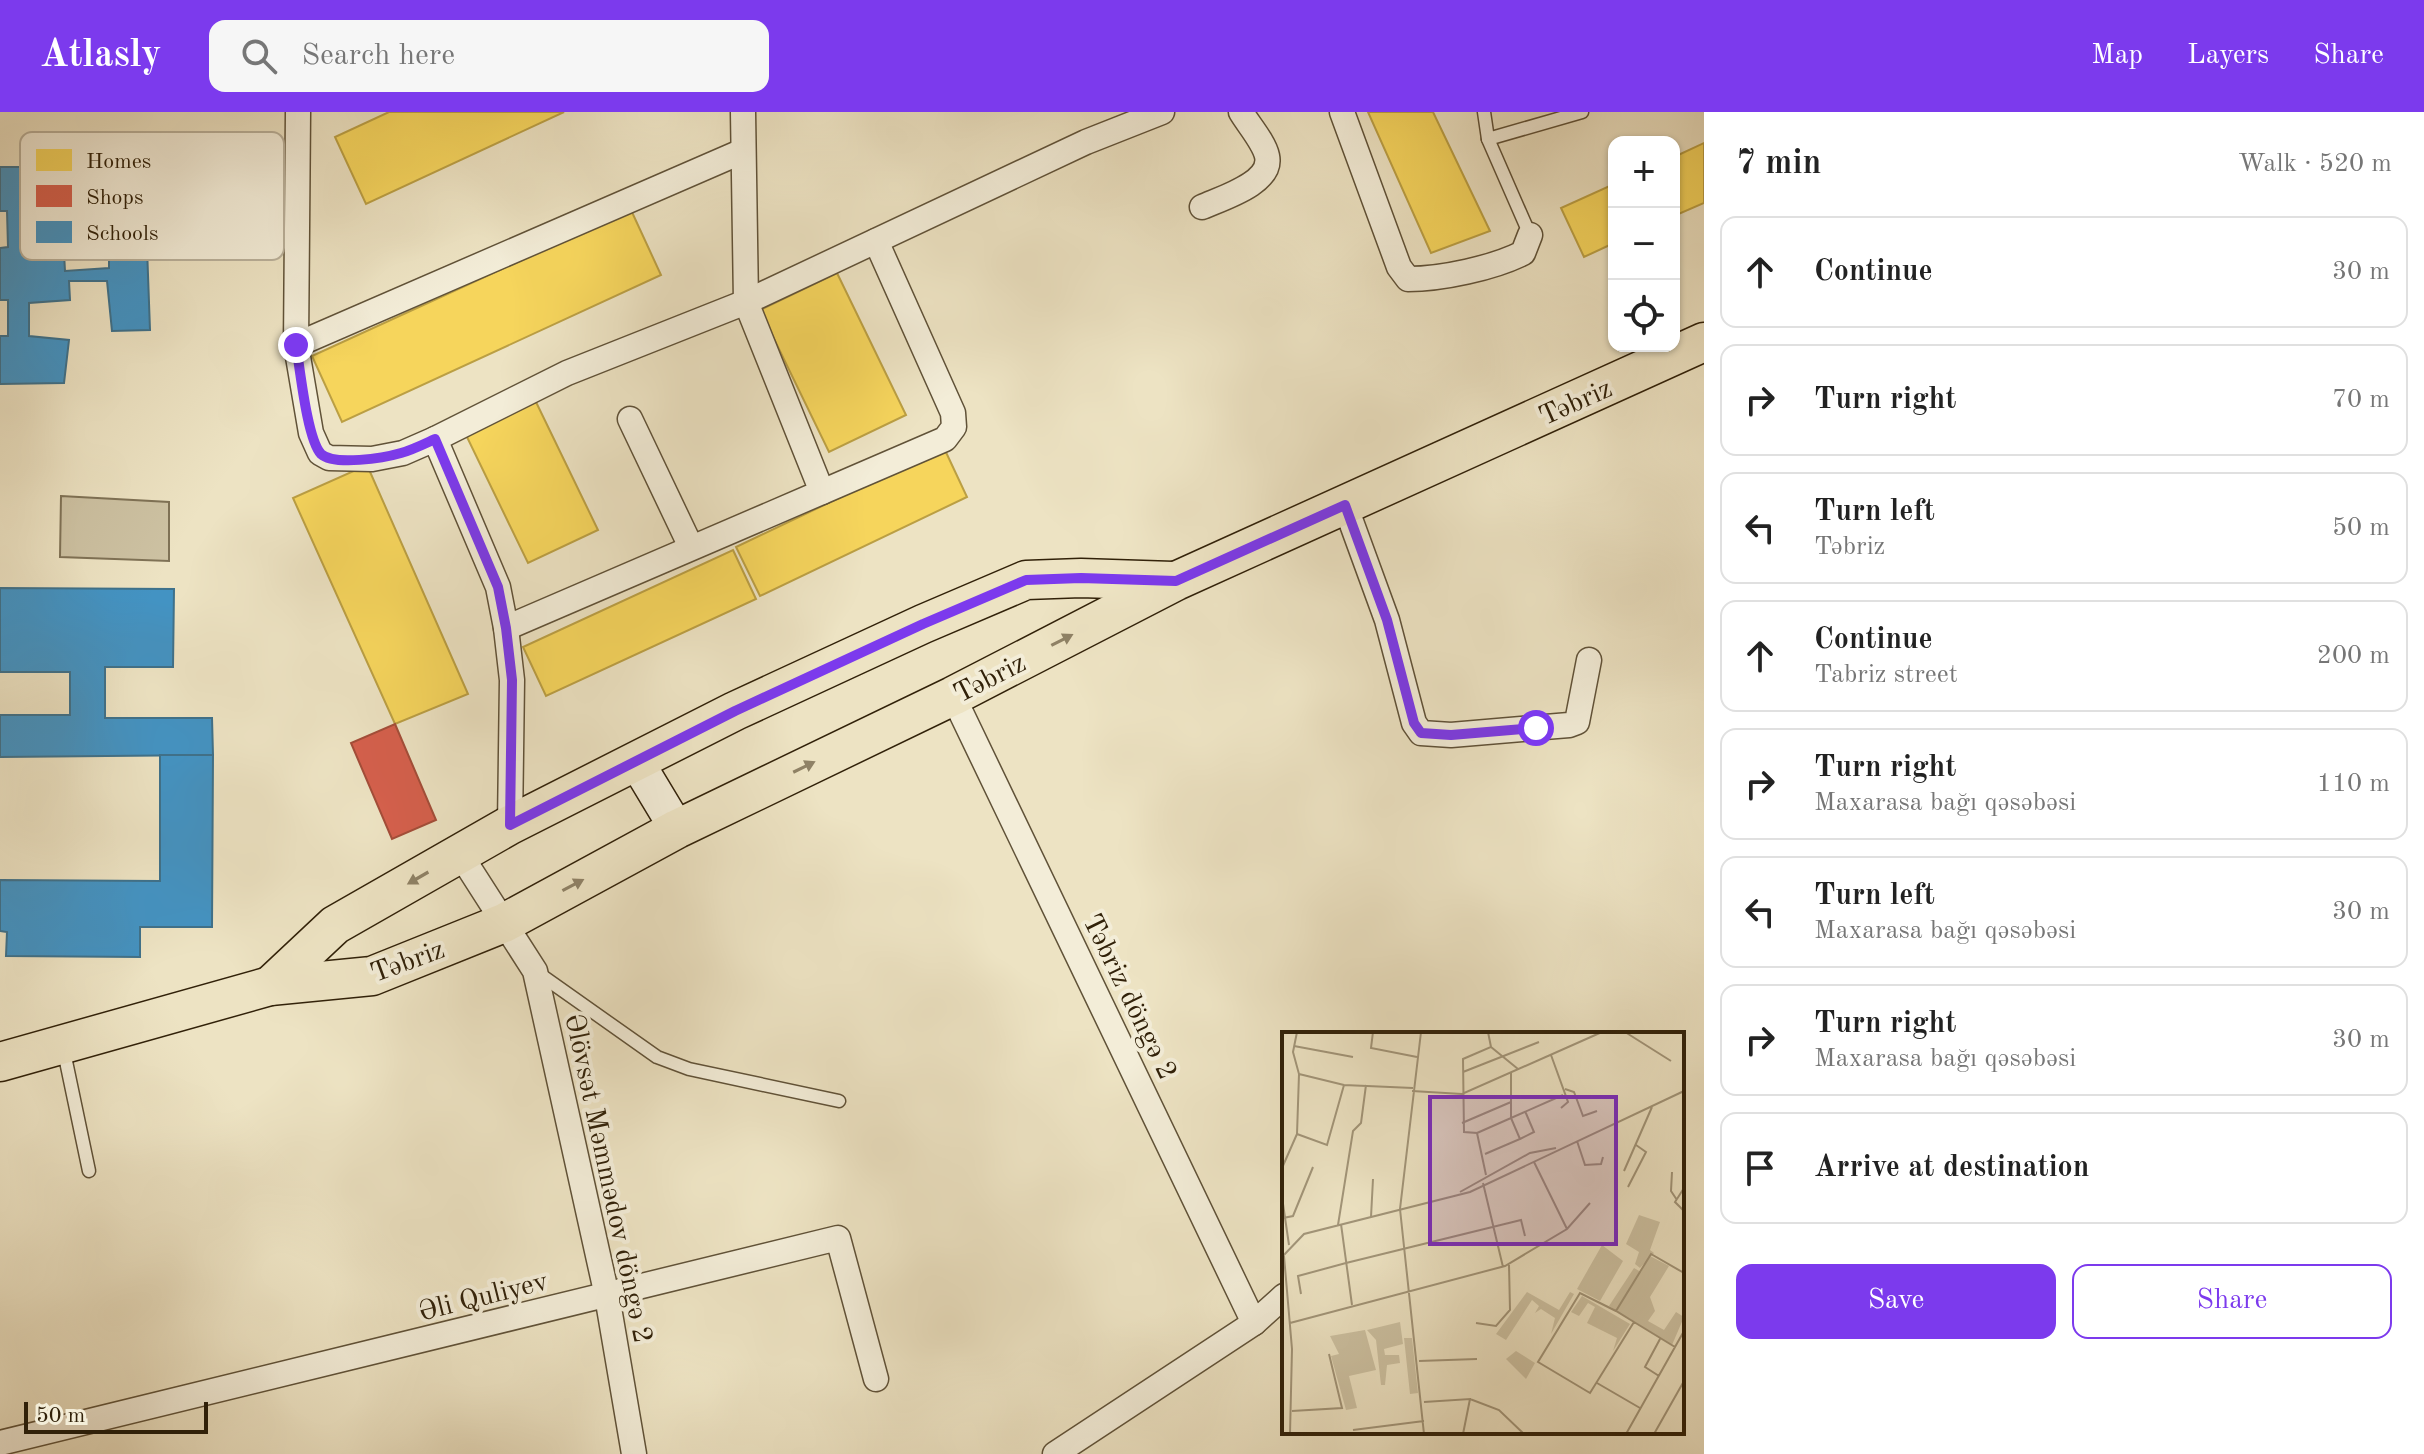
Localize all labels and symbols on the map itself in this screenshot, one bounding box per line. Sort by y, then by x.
legend [20,132,284,260]
text: Homes [86,151,151,173]
text: Shops [86,187,143,209]
text: Schools [86,223,159,245]
route end [278,327,314,363]
street label: Təbriz [1536,375,1617,432]
one-way arrow [1051,633,1074,646]
street label: Təbriz [950,650,1031,710]
route start [1518,710,1554,746]
one-way arrow [793,761,816,774]
one-way arrow [407,871,429,885]
one-way arrow [561,879,584,892]
street label: Təbriz döngə 2 [1076,910,1180,1084]
street label: Təbriz [367,937,449,989]
street label: Əlövsət Məmmədov döngə 2 [558,1011,656,1346]
inset map [1282,1032,1684,1434]
street label: Əli Quliyev [416,1268,552,1328]
scale bar [24,1398,208,1434]

